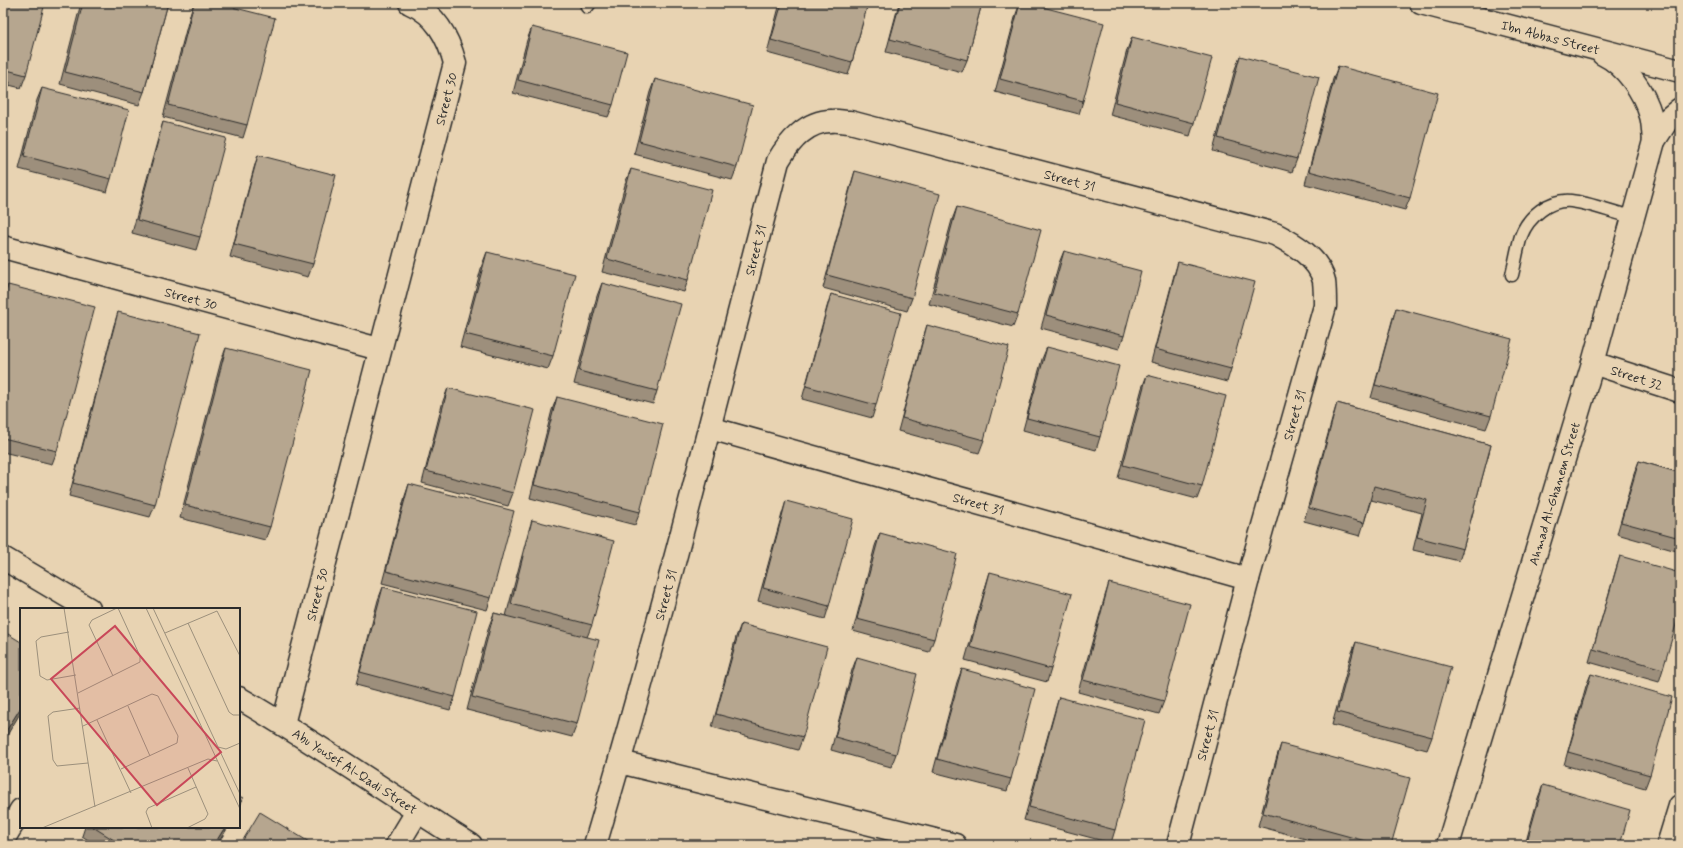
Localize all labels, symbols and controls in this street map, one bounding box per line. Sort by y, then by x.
street label: Ibn Abbas Street [1499,17,1601,60]
street label: Street 30 [432,71,462,128]
street label: Street 31 [1042,167,1097,196]
street label: Street 31 [742,223,771,278]
street label: Street 30 [162,284,219,315]
street label: Street 32 [1608,362,1665,395]
street label: Street 31 [1280,388,1311,443]
street label: Ahmad Al-Ghanem Street [1526,420,1585,568]
street label: Street 31 [951,490,1006,520]
street label: Street 30 [303,566,333,623]
street label: Street 31 [652,568,682,623]
inset map [20,608,240,828]
street label: Street 31 [1193,708,1223,763]
street label: Abu Yousef Al-Qadi Street [289,725,420,819]

